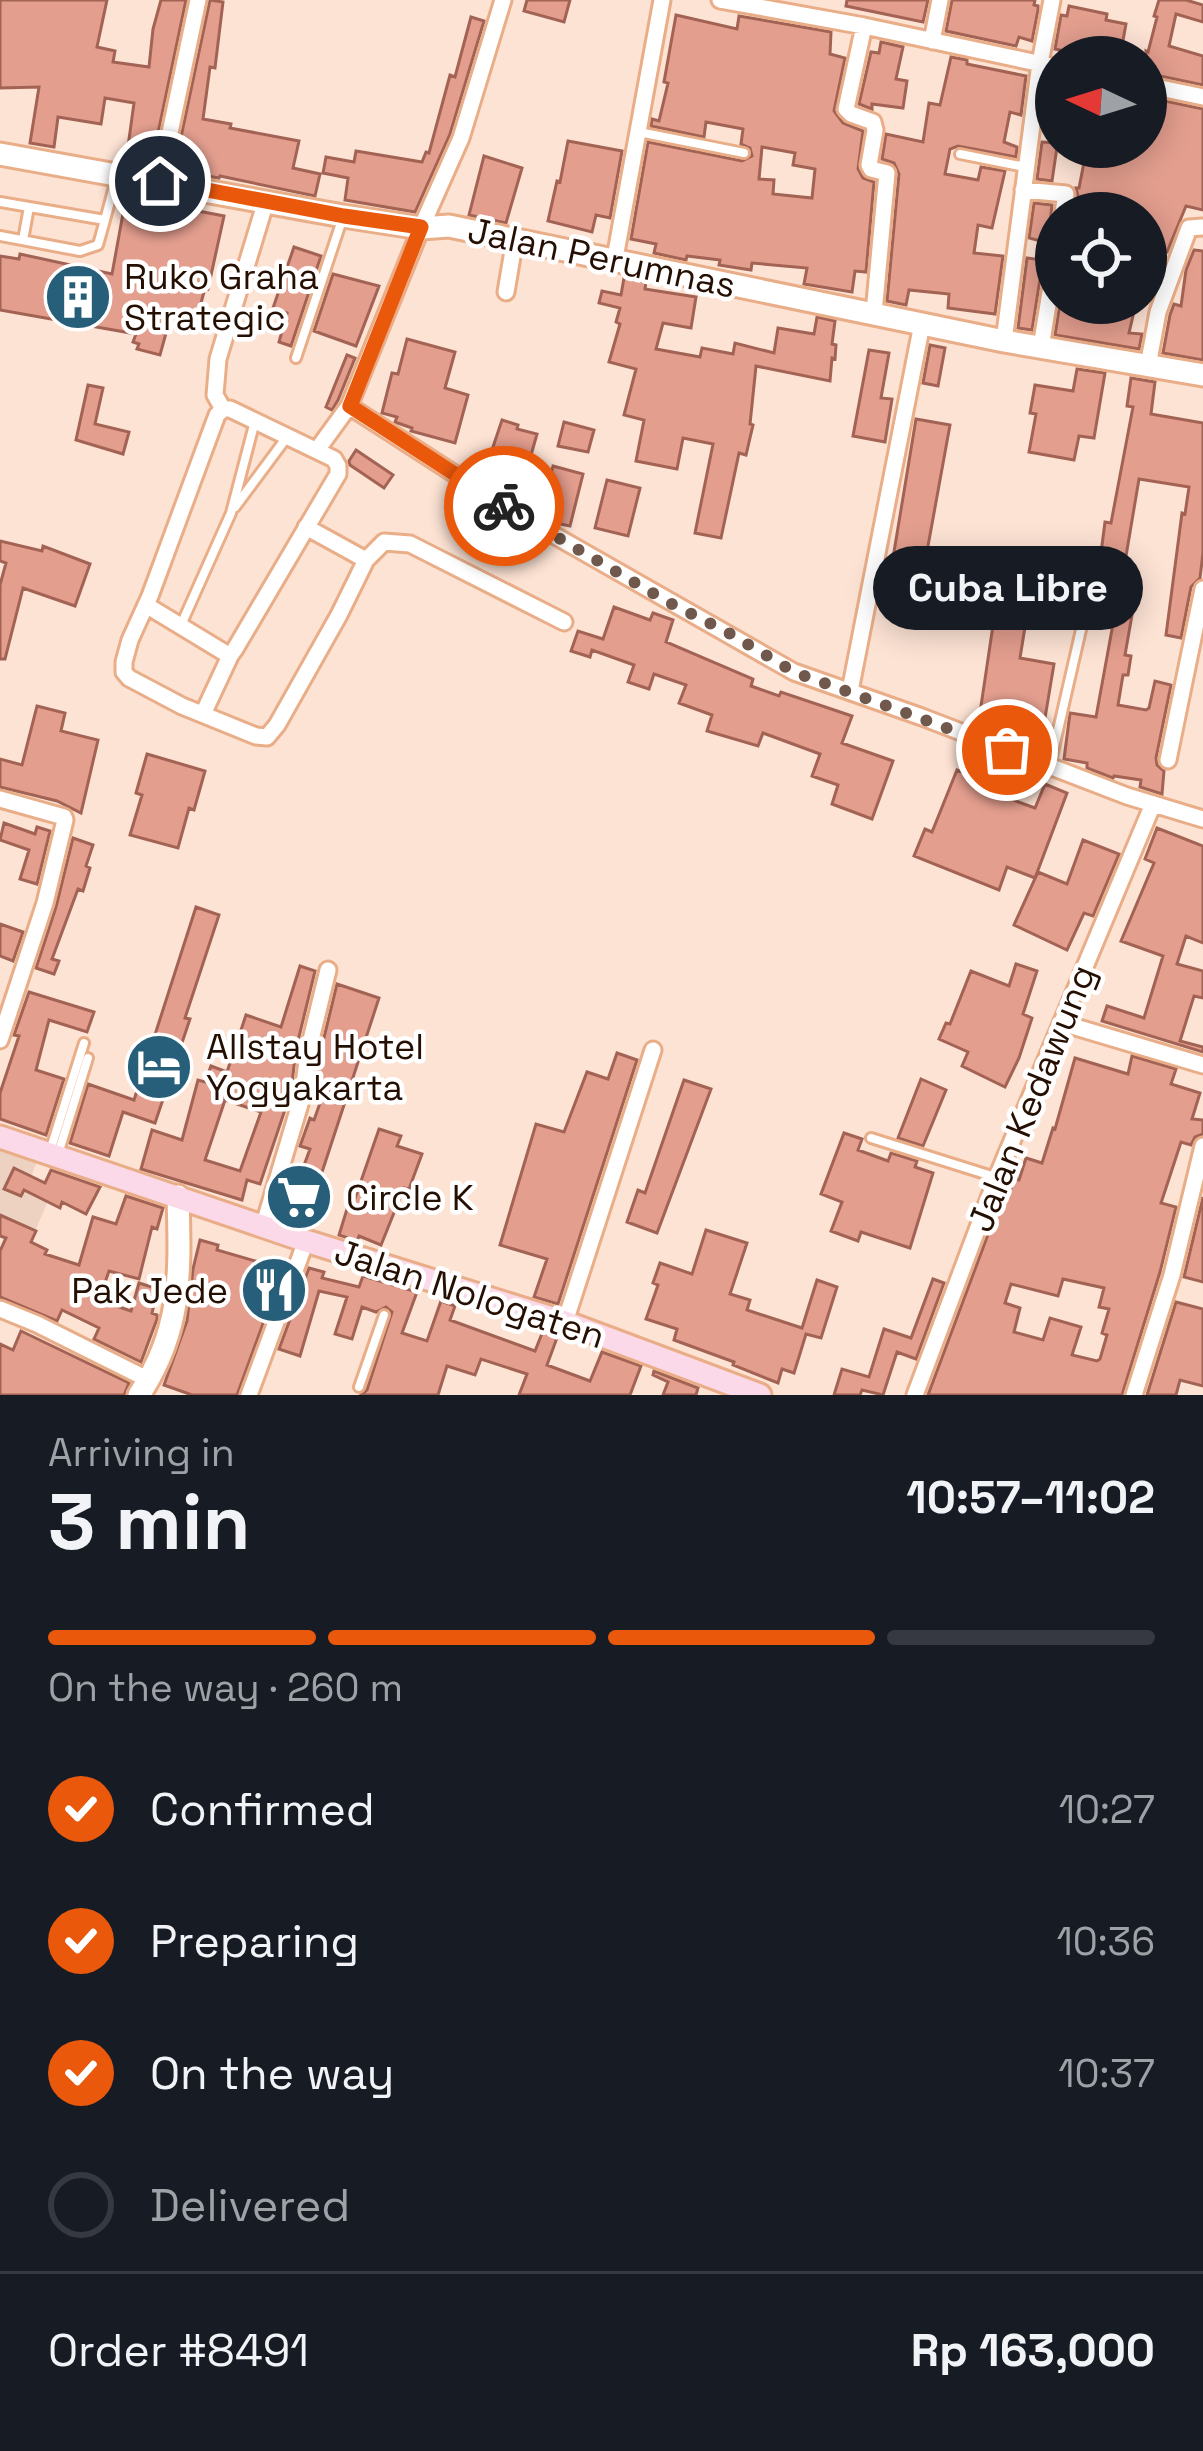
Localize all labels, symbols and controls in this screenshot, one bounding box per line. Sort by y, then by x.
north arrow [1035,36,1167,168]
map controls [1035,36,1167,324]
pin [109,130,211,232]
icon: home [127,148,193,214]
button: locate [1035,192,1167,324]
street label: Jalan Perumnas [464,207,740,309]
place label: Ruko Graha Strategic [124,254,319,341]
building icon: Ruko Graha Strategic [43,262,113,332]
courier [444,446,564,566]
icon: bike [471,473,537,539]
callout: Cuba Libre [872,546,1142,630]
text: Cuba Libre [908,563,1108,612]
pin [956,699,1058,801]
icon: bag [974,717,1040,783]
street label: Jalan Kedawung [957,958,1106,1239]
place label: Allstay Hotel Yogyakarta [206,1024,424,1111]
hotel icon: Allstay Hotel Yogyakarta [124,1032,194,1102]
supermarket icon: Circle K [264,1162,334,1232]
place label: Circle K [346,1175,474,1221]
street label: Jalan Nologaten [329,1229,611,1359]
restaurant icon: Pak Jede [239,1255,309,1325]
place label: Pak Jede [71,1268,228,1314]
text: Arriving in [48,1428,235,1477]
text: 10:57–11:02 [906,1469,1155,1526]
text: 3 min [48,1472,251,1572]
text: On the way · 260 m [48,1663,403,1712]
icon: check [48,1776,114,1842]
text: Confirmed [150,1781,375,1838]
text: 10:27 [1059,1785,1155,1834]
icon: check [48,1908,114,1974]
text: Preparing [150,1913,359,1970]
text: 10:36 [1056,1917,1155,1966]
icon: check [48,2040,114,2106]
text: On the way [150,2045,394,2102]
text: 10:37 [1058,2049,1155,2098]
text: Delivered [150,2177,350,2234]
text: Order #8491 [48,2322,309,2379]
text: Rp 163,000 [911,2322,1155,2379]

